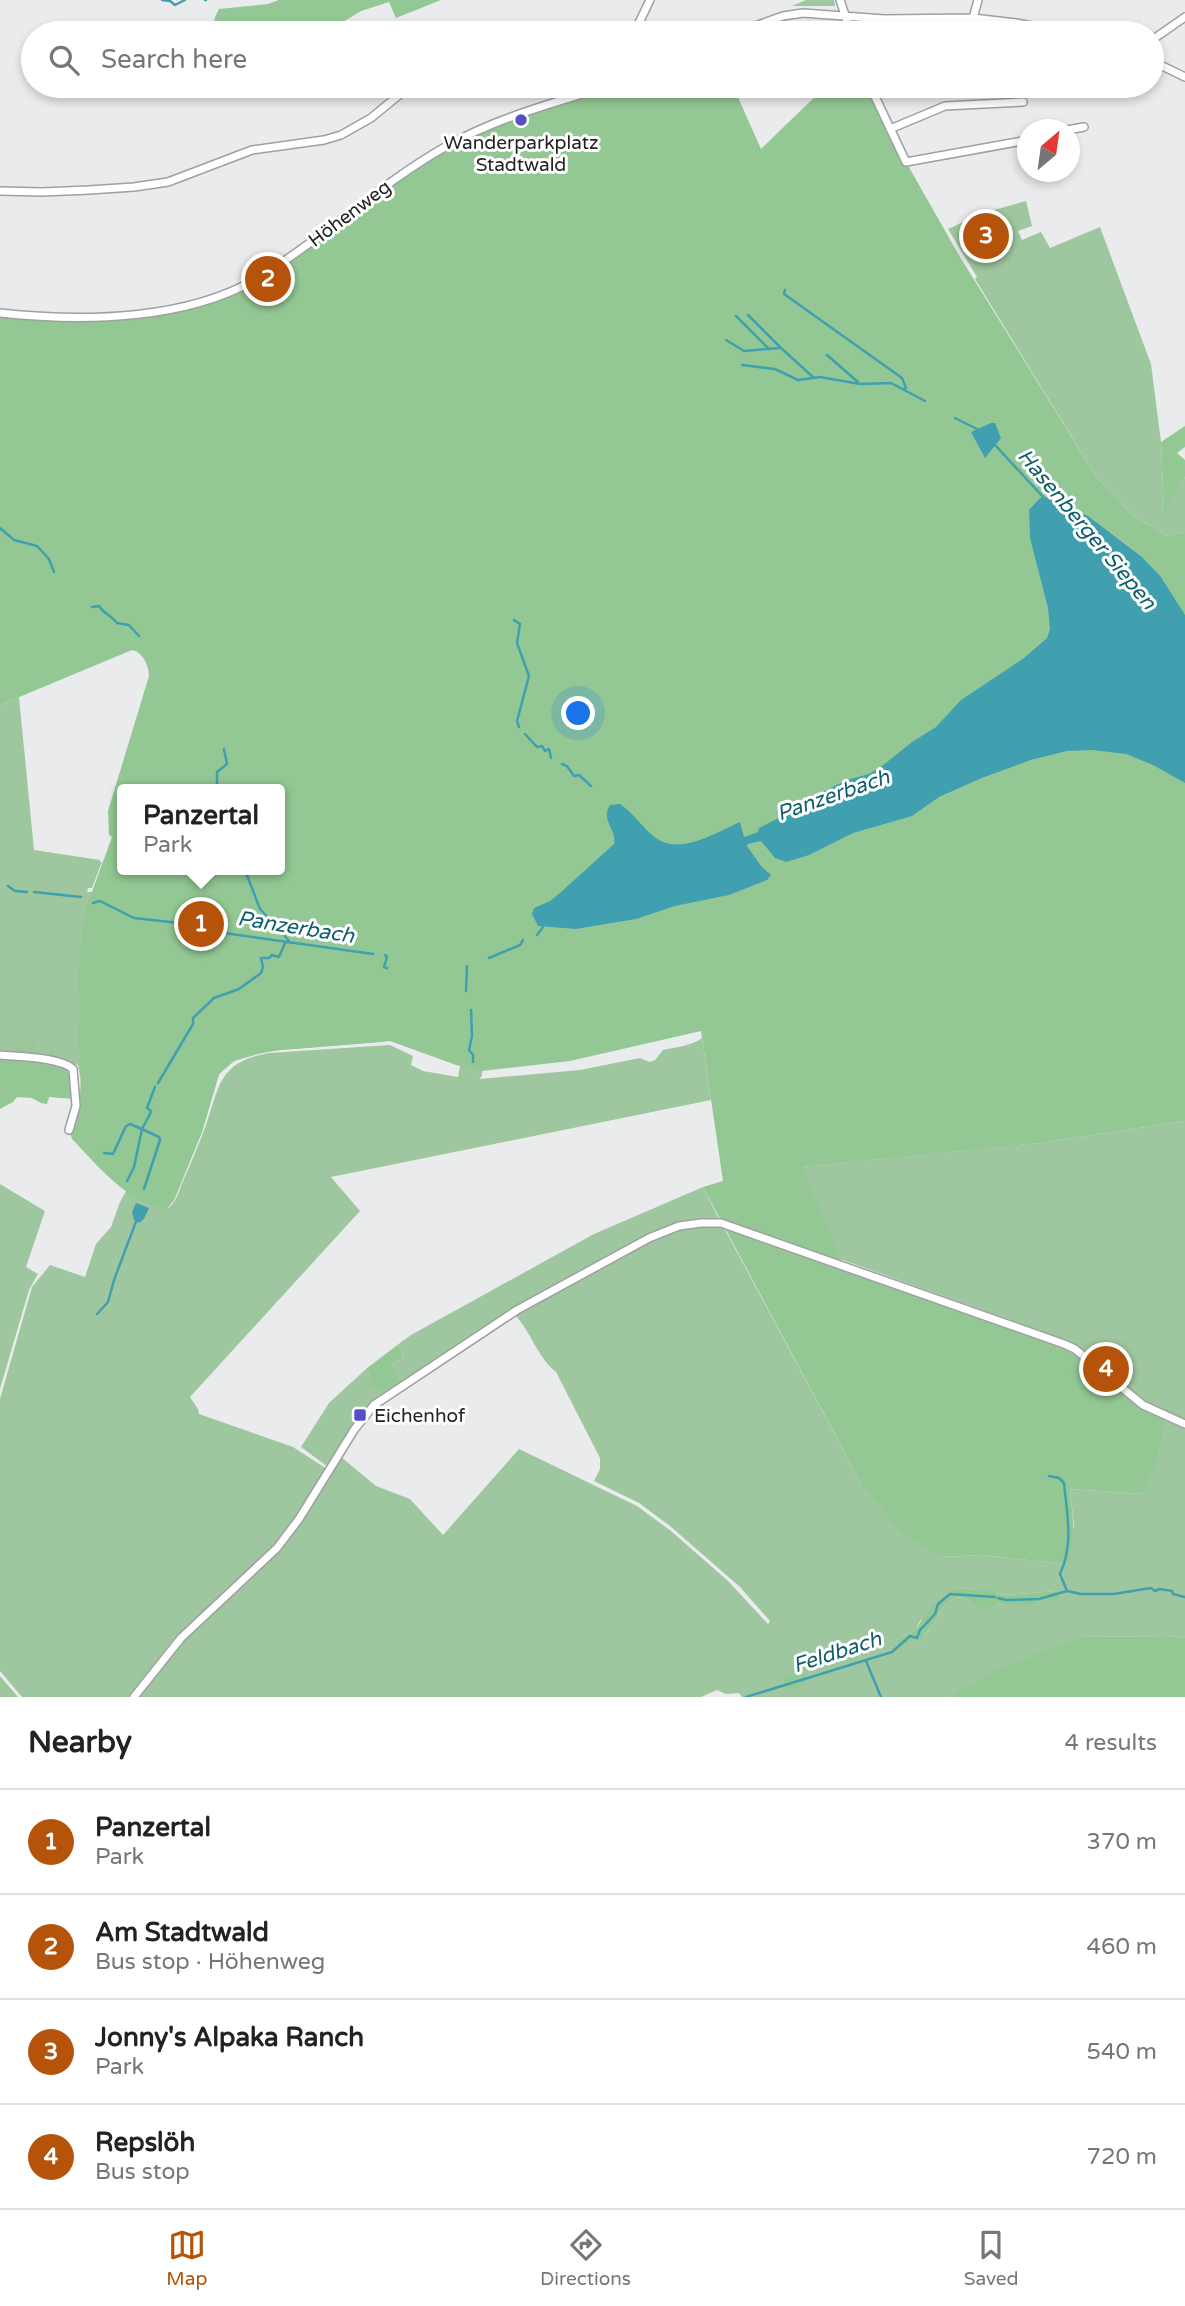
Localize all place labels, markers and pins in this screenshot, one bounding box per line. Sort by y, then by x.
marker: Wanderparkplatz Stadtwald [513,112,529,128]
place label: Wanderparkplatz Stadtwald [444,132,598,176]
pin: 3 [963,210,1009,262]
pin: 2 [245,253,291,305]
pin: 1 [178,898,224,950]
pin: 4 [1083,1343,1129,1395]
place label: Eichenhof [374,1405,466,1427]
marker: Eichenhof [352,1407,368,1423]

